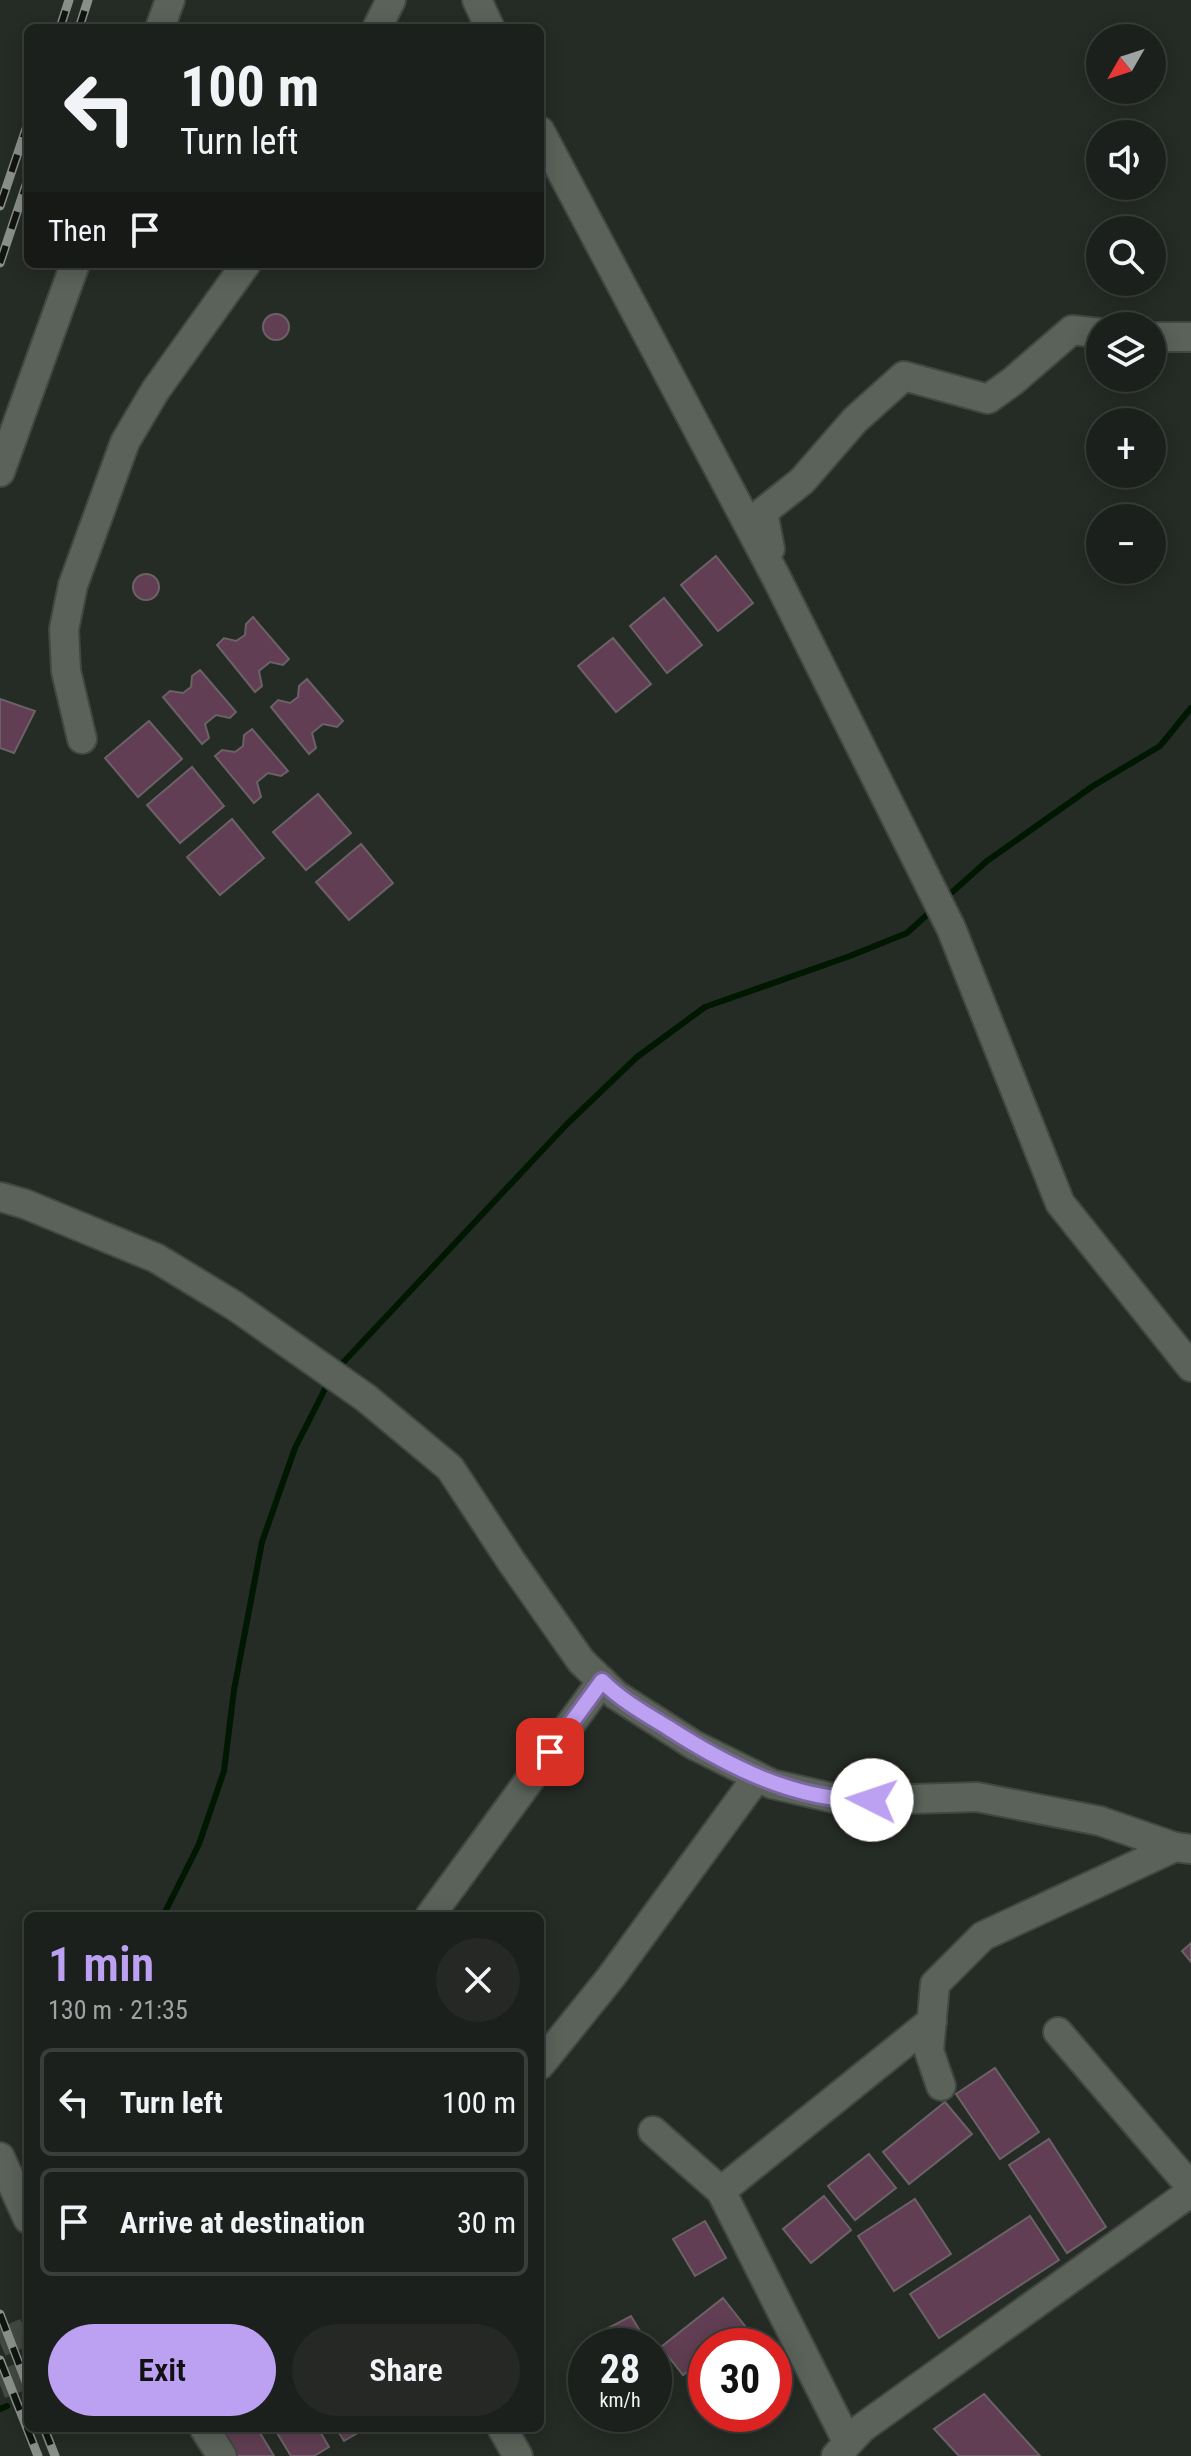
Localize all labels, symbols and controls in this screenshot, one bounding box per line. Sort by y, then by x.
north arrow [1086,24,1166,104]
map controls [1086,24,1166,584]
text: 100 m [180,54,319,120]
icon: left [48,56,152,160]
button: sound [1086,120,1166,200]
text: Turn left [180,121,298,163]
icon: arrive [123,208,167,252]
text: Then [48,213,107,248]
button: search [1086,216,1166,296]
button: layers [1086,312,1166,392]
button: + [1086,408,1166,488]
button: − [1086,504,1166,584]
pin [516,1718,584,1786]
icon: arrive [528,1730,572,1774]
position arrow [830,1758,914,1842]
text: 1 min [48,1936,154,1993]
button: close [436,1938,520,2022]
text: 130 m · 21:35 [48,1995,188,2025]
icon: left [52,2080,96,2124]
text: Turn left [120,2085,223,2120]
text: 100 m [442,2085,516,2120]
icon: arrive [52,2200,96,2244]
text: Arrive at destination [120,2205,365,2240]
text: 30 m [457,2205,516,2240]
button: Exit [48,2324,276,2416]
button: Share [292,2324,520,2416]
speed limit sign: 30 [688,2328,792,2432]
text: 28 [600,2346,640,2393]
text: km/h [599,2388,641,2412]

